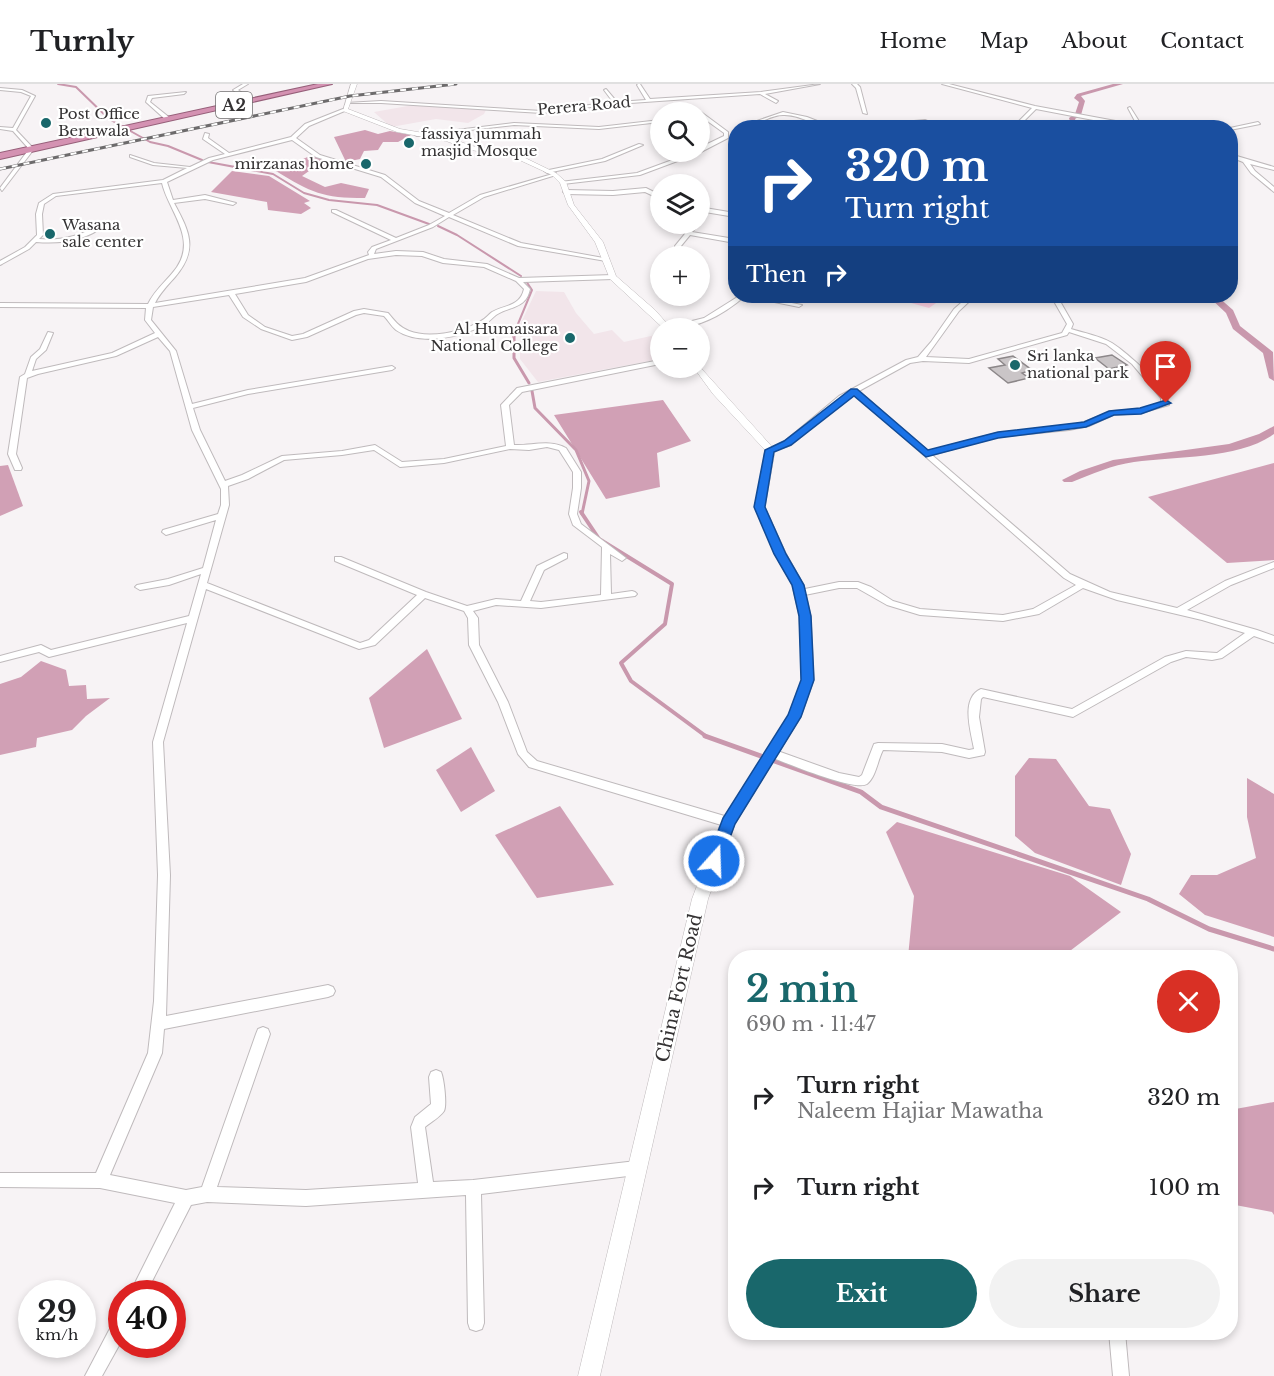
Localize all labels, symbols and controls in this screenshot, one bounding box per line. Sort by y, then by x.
text: Turnly [30,24,134,59]
text: Home [880,28,947,54]
text: Map [980,28,1028,54]
text: About [1061,28,1127,54]
text: Contact [1160,28,1244,54]
road number: A2 [216,92,252,118]
street label: Perera Road [537,92,631,119]
map controls [650,102,710,378]
button: search [650,102,710,162]
place label: Post Office Beruwala [58,104,140,140]
marker: Post Office Beruwala [39,116,53,130]
place label: fassiya jummah masjid Mosque [421,124,541,160]
marker: fassiya jummah masjid Mosque [402,136,416,150]
text: 320 m [845,140,988,192]
icon: right [746,144,824,222]
place label: mirzanas home [234,154,354,173]
marker: mirzanas home [359,157,373,171]
button: layers [650,174,710,234]
text: Turn right [845,192,989,225]
place label: Wasana sale center [61,215,144,251]
marker: Wasana sale center [43,227,57,241]
button: + [650,246,710,306]
icon: right [819,258,852,291]
text: Then [746,261,807,288]
button: − [650,318,710,378]
place label: Al Humaisara National College [431,319,559,355]
marker: Al Humaisara National College [563,331,577,345]
pin [1140,341,1191,403]
place label: Sri lanka national park [1027,346,1130,382]
icon: arrive [1149,350,1182,383]
marker: Sri lanka national park [1008,358,1022,372]
position arrow [682,829,746,893]
street label: China Fort Road [651,912,707,1064]
text: 2 min [746,967,858,1012]
button: close [1157,970,1220,1033]
text: 690 m · 11:47 [746,1012,876,1036]
text: Turn right [797,1072,919,1099]
icon: right [746,1081,779,1114]
text: 320 m [1147,1084,1220,1111]
text: Naleem Hajiar Mawatha [797,1099,1043,1123]
icon: right [746,1171,779,1204]
text: Turn right [797,1174,919,1201]
text: 100 m [1149,1174,1220,1201]
button: Exit [746,1259,977,1328]
button: Share [989,1259,1220,1328]
speed limit sign: 40 [108,1280,186,1358]
text: 29 [37,1293,77,1330]
text: km/h [36,1325,78,1344]

